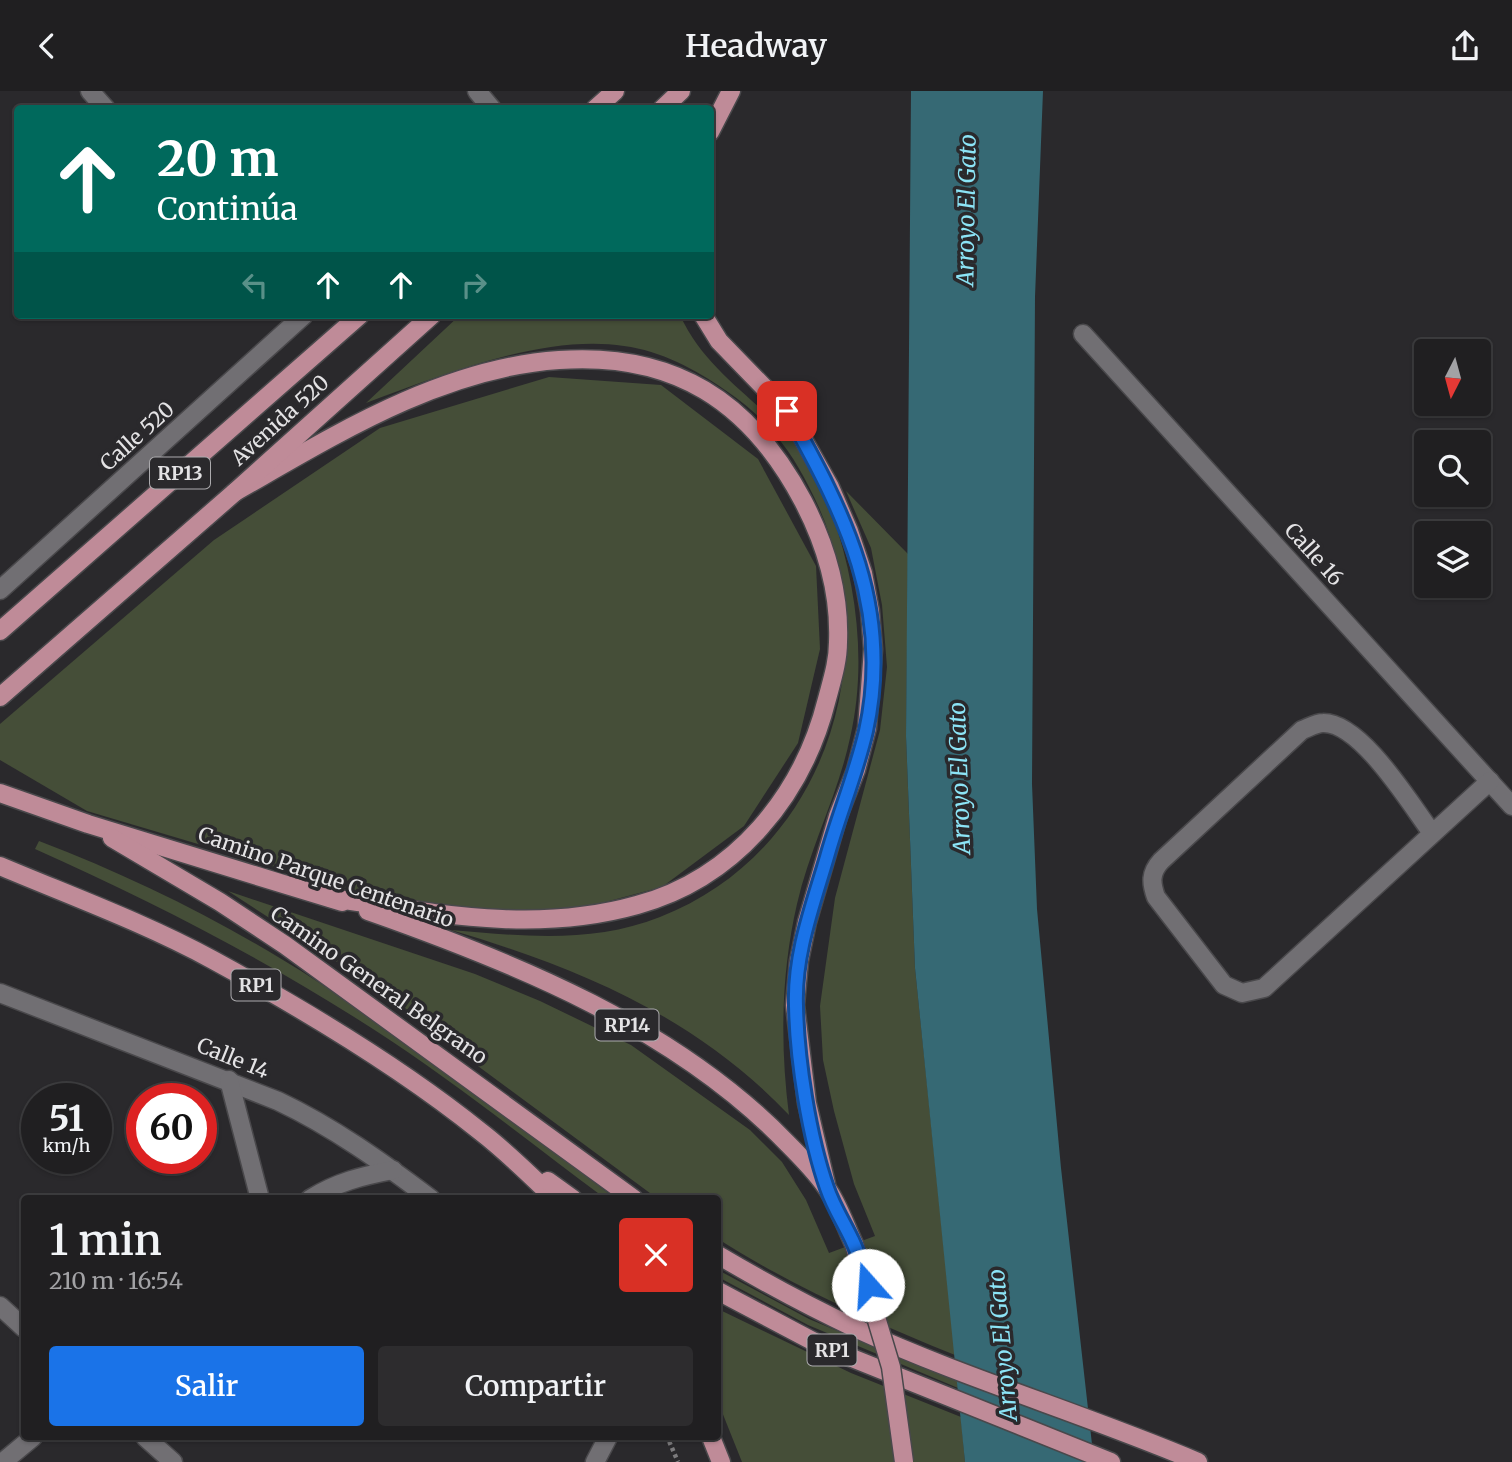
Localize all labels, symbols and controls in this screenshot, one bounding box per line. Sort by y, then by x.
text: Headway [685,26,827,66]
icon: back [28,27,66,65]
icon: share [1446,27,1484,65]
text: 20 m [157,128,278,189]
icon: ahead [42,133,133,224]
water label: Arroyo El Gato [950,134,982,288]
text: Continúa [157,189,298,229]
icon: left [236,266,274,304]
icon: ahead [309,266,347,304]
icon: ahead [382,266,420,304]
icon: right [455,266,493,304]
north arrow [1414,339,1491,417]
map controls [1414,339,1491,598]
street label: Avenida 520 [225,369,335,472]
pin [757,381,817,441]
icon: arrive [768,392,806,430]
street label: Calle 520 [94,395,180,477]
button: search [1414,430,1491,507]
road number: RP13 [150,457,210,489]
street label: Calle 16 [1279,517,1349,591]
button: layers [1414,521,1491,598]
water label: Arroyo El Gato [942,702,976,856]
street label: Camino Parque Centenario [194,820,458,934]
street label: Camino General Belgrano [265,900,493,1070]
road number: RP1 [232,969,280,1000]
road number: RP14 [596,1009,658,1041]
street label: Calle 14 [193,1031,273,1085]
speed limit sign: 60 [126,1083,217,1174]
text: 51 [49,1097,84,1141]
text: km/h [43,1134,90,1157]
text: 1 min [49,1214,162,1266]
button: close [619,1218,693,1292]
position arrow [831,1248,905,1322]
text: 210 m · 16:54 [49,1266,183,1295]
water label: Arroyo El Gato [981,1268,1023,1424]
road number: RP1 [808,1335,856,1365]
button: Salir [49,1346,364,1426]
button: Compartir [378,1346,693,1426]

